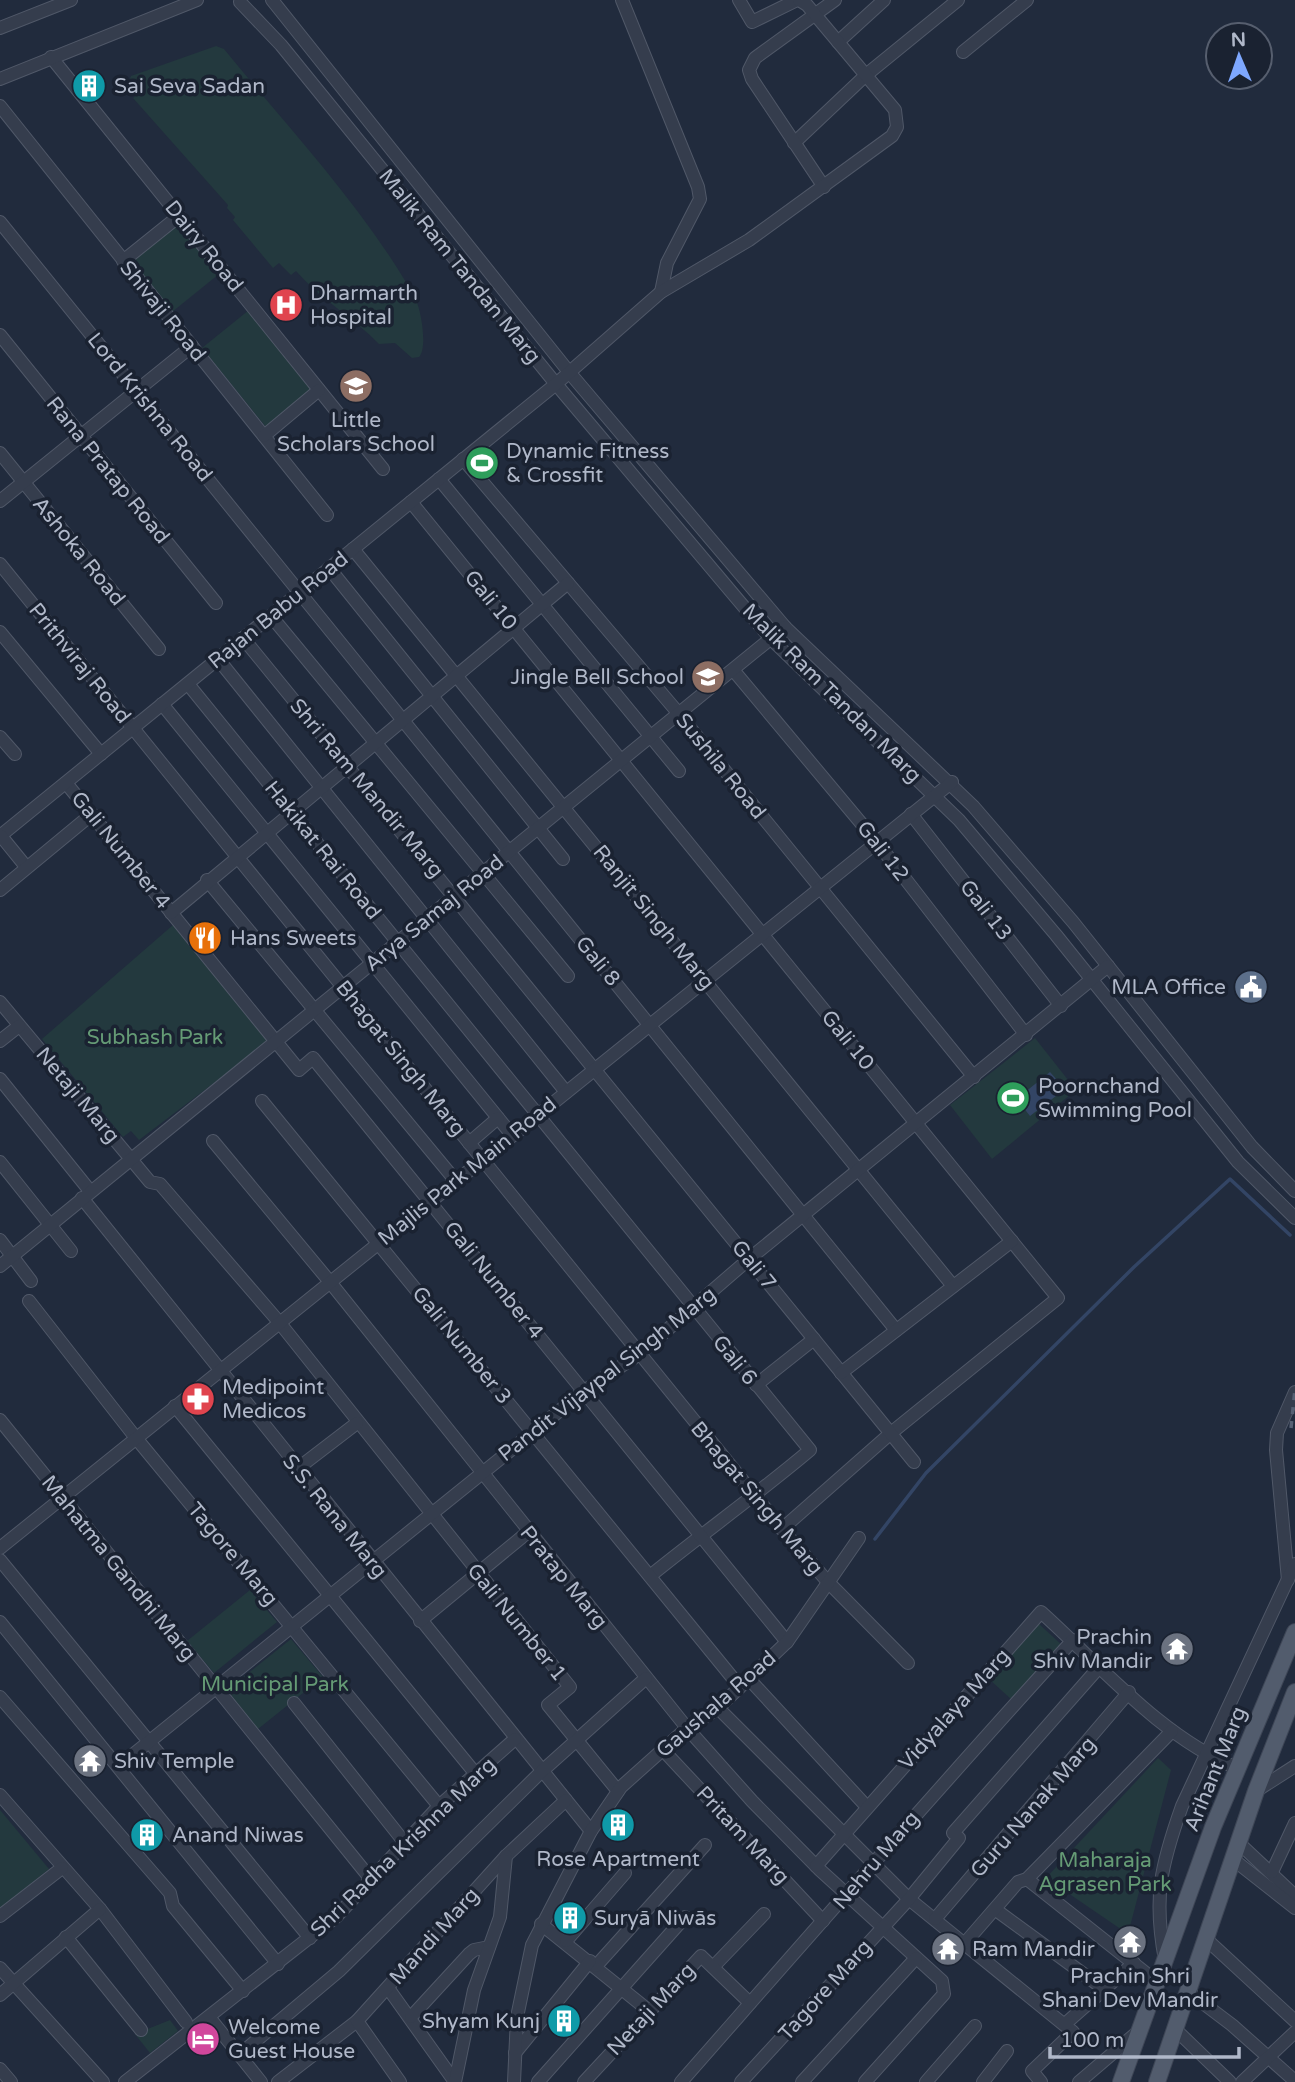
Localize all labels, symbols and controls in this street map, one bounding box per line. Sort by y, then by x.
north arrow [1204,21,1274,91]
text: N [1230,29,1246,51]
building icon: Sai Seva Sadan [70,67,108,105]
place label: Sai Seva Sadan [114,74,265,99]
street label: Malik Ram Tandan Marg [373,164,546,369]
street label: Dairy Road [159,196,248,297]
street label: Shivaji Road [114,256,211,367]
place label: Dharmarth Hospital [310,281,418,330]
hospital icon: Dharmarth Hospital [267,286,305,324]
street label: Lord Krishna Road [82,328,217,487]
school or university icon: Little Scholars School [337,367,375,405]
street label: Rana Pratap Road [41,392,174,549]
place label: Little Scholars School [277,408,435,457]
place label: Dynamic Fitness & Crossfit [506,439,669,488]
sports icon: Dynamic Fitness & Crossfit [463,444,501,482]
street label: Ashoka Road [27,492,130,611]
street label: Rajan Babu Road [203,546,353,674]
street label: Gali 10 [459,565,522,635]
street label: Prithviraj Road [23,598,136,729]
street label: Malik Ram Tandan Marg [737,599,926,788]
school or university icon: Jingle Bell School [689,658,727,696]
place label: Jingle Bell School [510,665,684,690]
street label: Shri Ram Mandir Marg [284,694,449,883]
street label: Sushila Road [670,708,771,824]
street label: Hakikat Rai Road [259,776,386,925]
street label: Gali Number 4 [66,786,176,914]
street label: Gali 12 [851,816,914,887]
street label: Ranjit Singh Marg [588,840,720,995]
street label: Arya Samaj Road [360,850,509,977]
street label: Gali 13 [954,875,1017,946]
restaurant icon: Hans Sweets [186,919,224,957]
place label: Hans Sweets [230,926,357,951]
street label: Gali 8 [570,931,625,991]
public building icon: MLA Office [1232,968,1270,1006]
place label: MLA Office [1111,975,1226,1000]
street label: Bhagat Singh Marg [330,976,471,1141]
street label: Gali 10 [816,1005,879,1075]
park label: Subhash Park [87,1025,223,1050]
street label: Netaji Marg [30,1042,125,1148]
place label: Poornchand Swimming Pool [1038,1074,1192,1123]
sports icon: Poornchand Swimming Pool [994,1079,1032,1117]
street label: Majlis Park Main Road [373,1092,561,1251]
street label: Gali Number 4 [439,1216,549,1344]
street label: Gali 7 [726,1235,781,1295]
street label: Gali Number 3 [407,1281,517,1409]
street label: Pandit Vijaypal Singh Marg [494,1282,721,1467]
street label: Gali 6 [707,1330,762,1390]
place label: Medipoint Medicos [222,1375,324,1424]
pharmacy icon: Medipoint Medicos [179,1380,217,1418]
street label: Bhagat Singh Marg [685,1417,828,1580]
street label: S.S. Rana Marg [277,1449,392,1583]
street label: Mahatma Gandhi Marg [36,1471,201,1666]
street label: Tagore Marg [182,1498,283,1611]
street label: Pratap Marg [515,1521,613,1634]
street label: Gali Number 1 [462,1558,572,1686]
place label: Prachin Shiv Mandir [1033,1625,1152,1674]
temple icon: Prachin Shiv Mandir [1158,1630,1196,1668]
street label: Vidyalaya Marg [894,1644,1015,1775]
street label: Gaushala Road [651,1646,781,1763]
park label: Municipal Park [201,1672,349,1697]
street label: Arihant Marg [1179,1703,1252,1835]
street label: Guru Nanak Marg [965,1732,1101,1883]
temple icon: Shiv Temple [71,1742,109,1780]
place label: Shiv Temple [114,1749,234,1774]
street label: Shri Radha Krishna Marg [306,1752,501,1942]
street label: Pritam Marg [691,1781,794,1890]
building icon: Rose Apartment [599,1806,637,1844]
street label: Nehru Marg [828,1806,925,1915]
building icon: Anand Niwas [128,1816,166,1854]
place label: Anand Niwas [172,1823,304,1848]
place label: Rose Apartment [536,1847,700,1872]
park label: Maharaja Agrasen Park [1038,1848,1172,1897]
street label: Mandi Marg [384,1883,484,1990]
building icon: Suryā Niwās [551,1899,589,1937]
place label: Suryā Niwās [594,1906,716,1931]
temple icon: Prachin Shri Shani Dev Mandir [1111,1923,1149,1961]
temple icon: Ram Mandir [929,1930,967,1968]
street label: Tagore Marg [774,1935,877,2046]
place label: Ram Mandir [972,1937,1095,1962]
street label: Netaji Marg [602,1958,701,2061]
place label: Prachin Shri Shani Dev Mandir [1042,1964,1218,2013]
building icon: Shyam Kunj [545,2002,583,2040]
place label: Shyam Kunj [422,2009,540,2034]
place label: Welcome Guest House [228,2015,355,2064]
scale bar [1050,2016,1239,2060]
hotel icon: Welcome Guest House [184,2020,222,2058]
text: 100 m [1060,2028,1124,2053]

